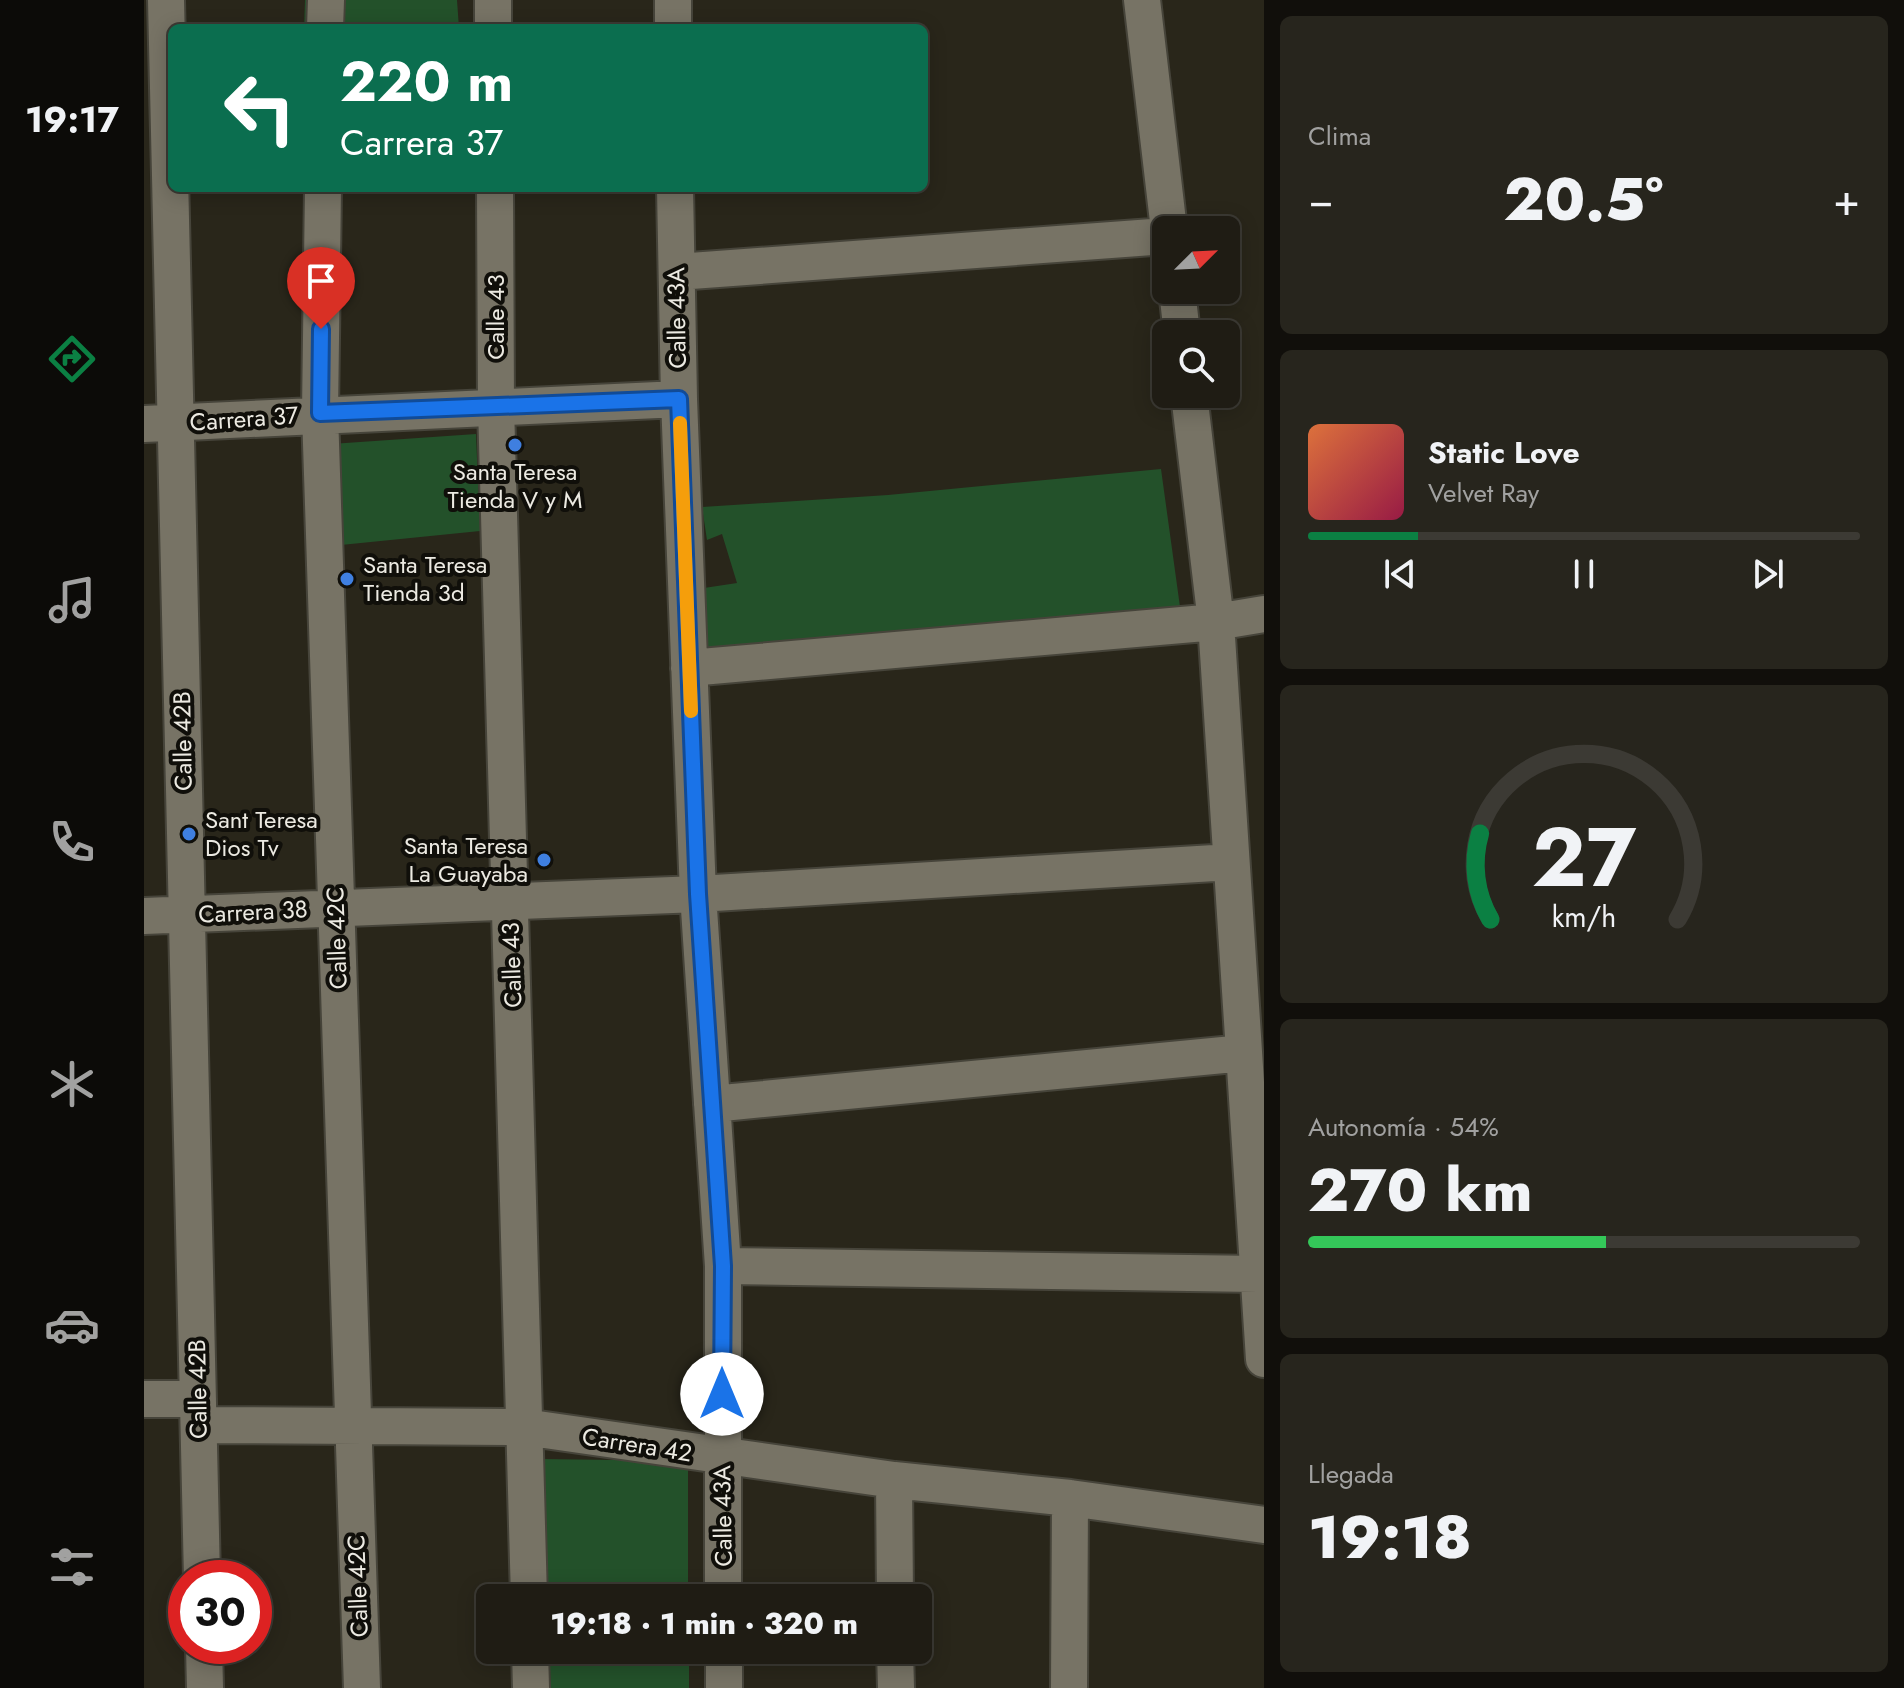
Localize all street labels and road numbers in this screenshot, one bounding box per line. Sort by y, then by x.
street label: Calle 43A [658,267,695,369]
street label: Calle 43 [478,274,513,360]
street label: Carrera 37 [188,397,300,440]
street label: Calle 42B [164,691,201,791]
street label: Calle 42C [317,886,356,990]
street label: Carrera 38 [197,891,309,932]
street label: Calle 43 [493,922,530,1008]
street label: Calle 42B [179,1339,216,1439]
street label: Carrera 42 [579,1419,695,1470]
street label: Calle 43A [704,1465,741,1567]
street label: Calle 42C [338,1534,377,1638]

